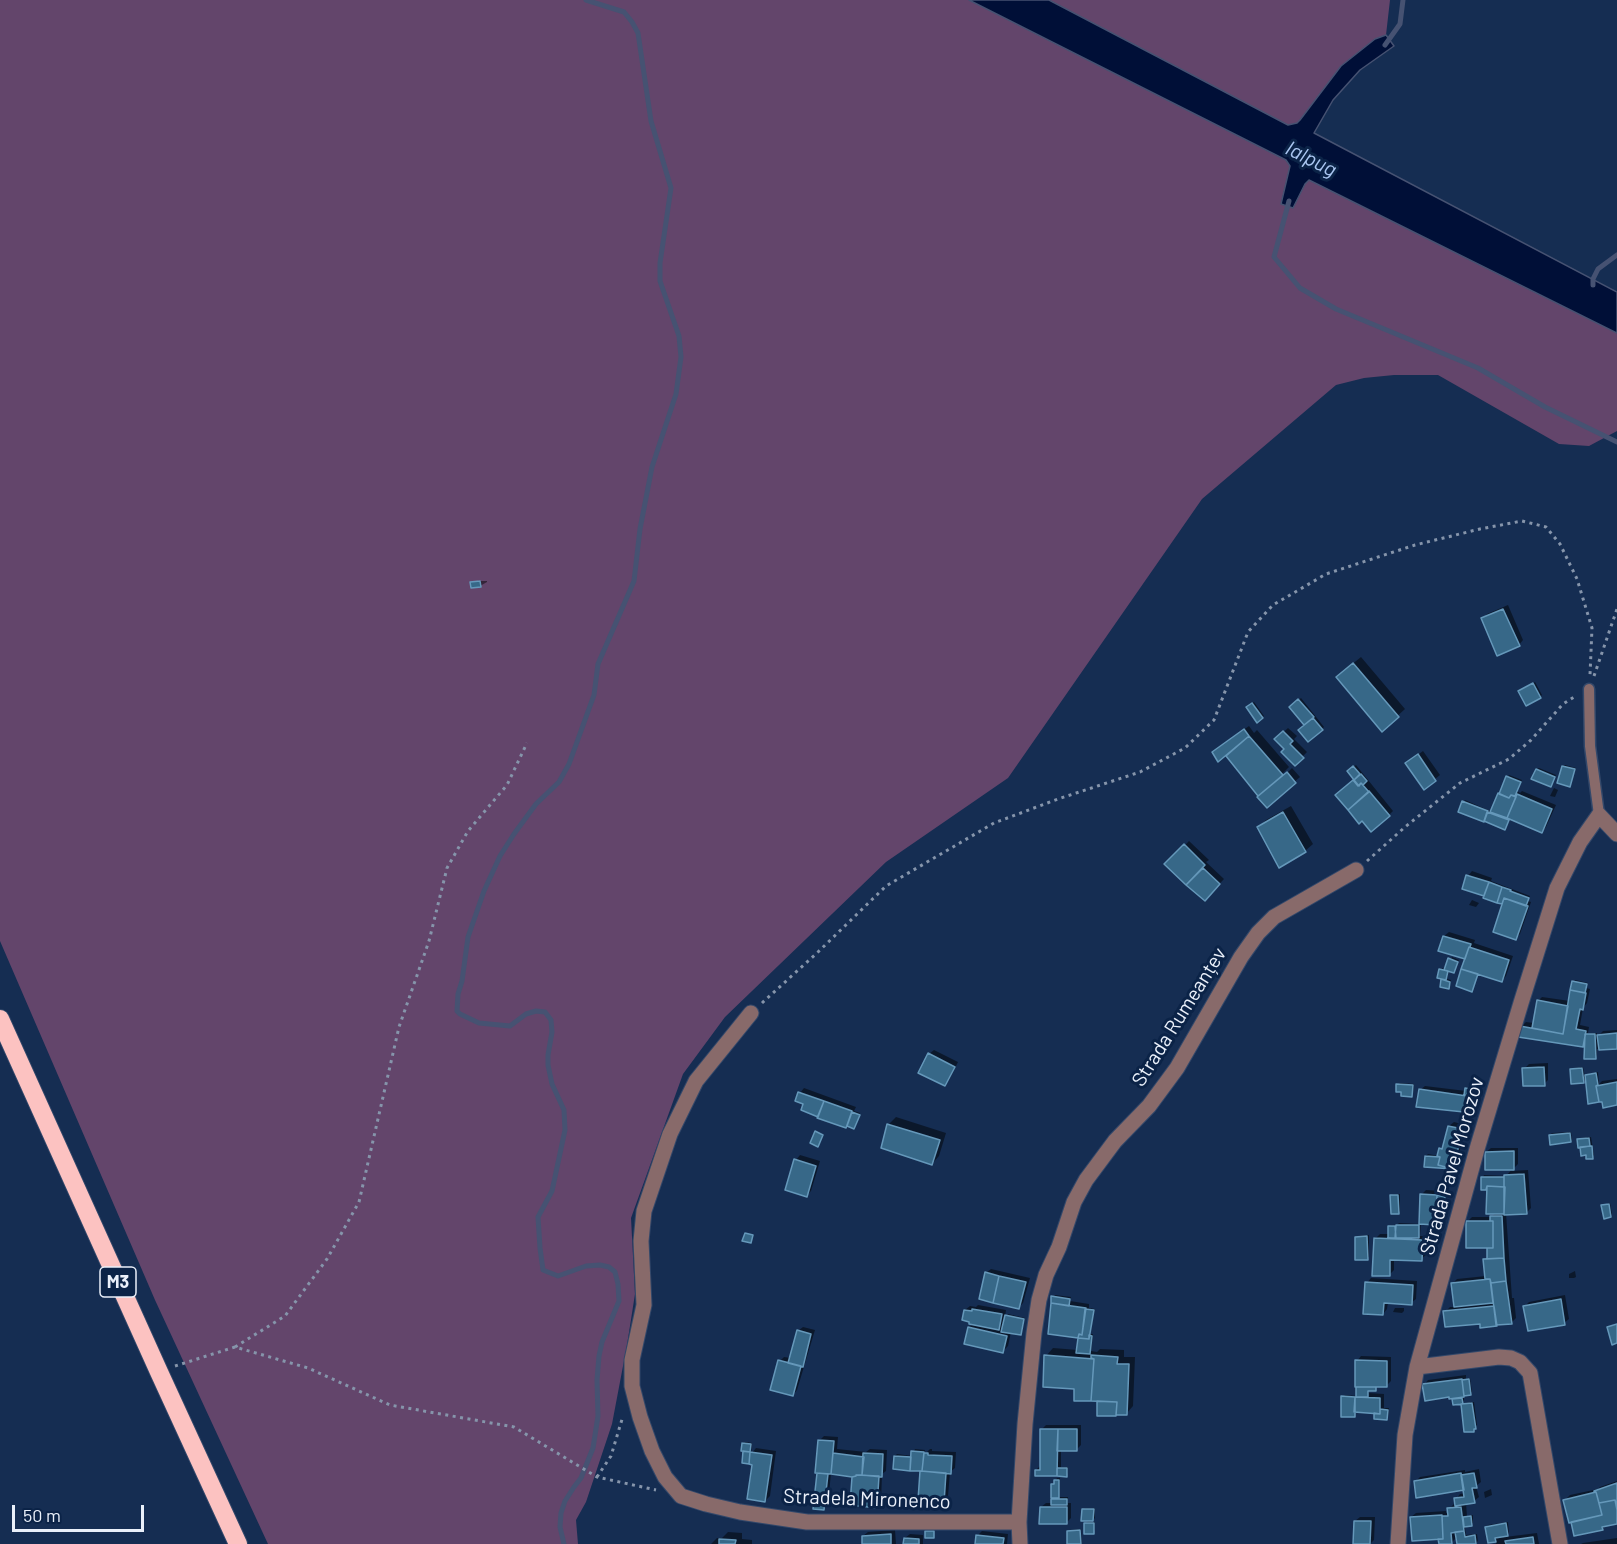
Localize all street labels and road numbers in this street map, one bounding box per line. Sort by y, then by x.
street label: Strada Rumeanțev [1127,943,1231,1091]
street label: Strada Pavel Morozov [1415,1074,1489,1258]
road number: M3 [100,1267,136,1297]
street label: Stradela Mironenco [783,1484,951,1514]

